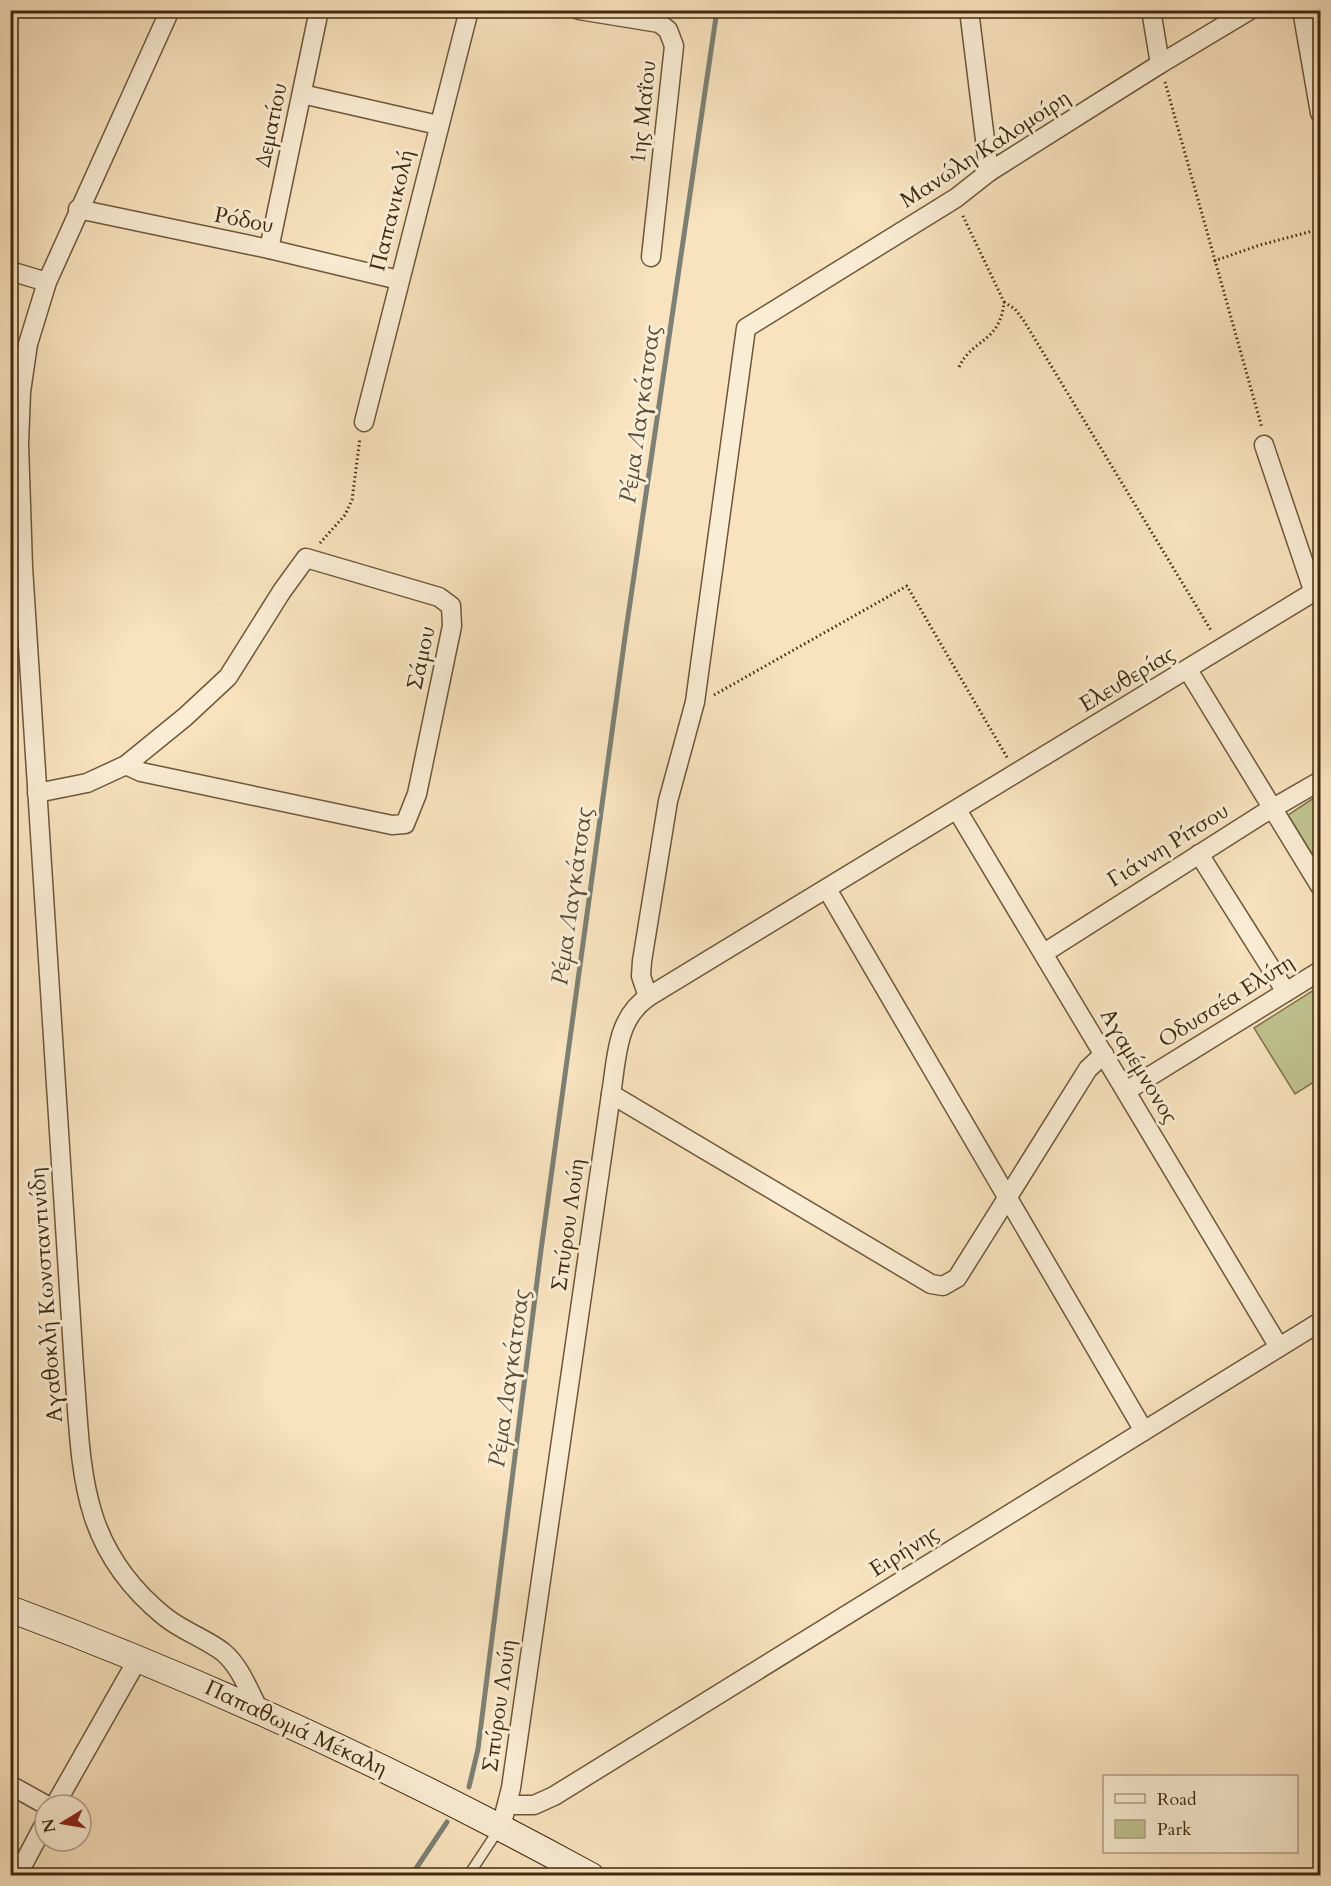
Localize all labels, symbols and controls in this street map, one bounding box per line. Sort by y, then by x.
street label: 1ης Μαΐου [623,59,663,165]
street label: Δεματίου [247,80,295,170]
street label: Μανώλη Καλομοίρη [894,83,1076,215]
street label: Παπανικολή [362,146,422,274]
street label: Ρόδου [212,200,276,240]
water label: Ρέμα Λαγκάτσας [611,323,669,505]
street label: Σάμου [400,623,442,693]
street label: Ελευθερίας [1074,639,1180,719]
street label: Γιάννη Ρίτσου [1101,796,1235,894]
water label: Ρέμα Λαγκάτσας [543,805,601,987]
street label: Οδυσσέα Ελύτη [1152,947,1300,1055]
street label: Αγαμέμνονoς [1093,1003,1185,1129]
street label: Σπύρου Λούη [544,1157,592,1293]
street label: Αγαθοκλή Κωνσταντινίδη [22,1166,70,1424]
water label: Ρέμα Λαγκάτσας [480,1287,538,1469]
street label: Ειρήνης [864,1518,944,1584]
street label: Σπύρου Λούη [475,1638,523,1774]
street label: Παπαθωμά Μέκαλη [200,1673,392,1783]
legend [1103,1775,1298,1853]
text: Road [1157,1787,1197,1812]
north arrow [33,1793,93,1853]
text: N [37,1817,61,1835]
text: Park [1157,1817,1192,1842]

